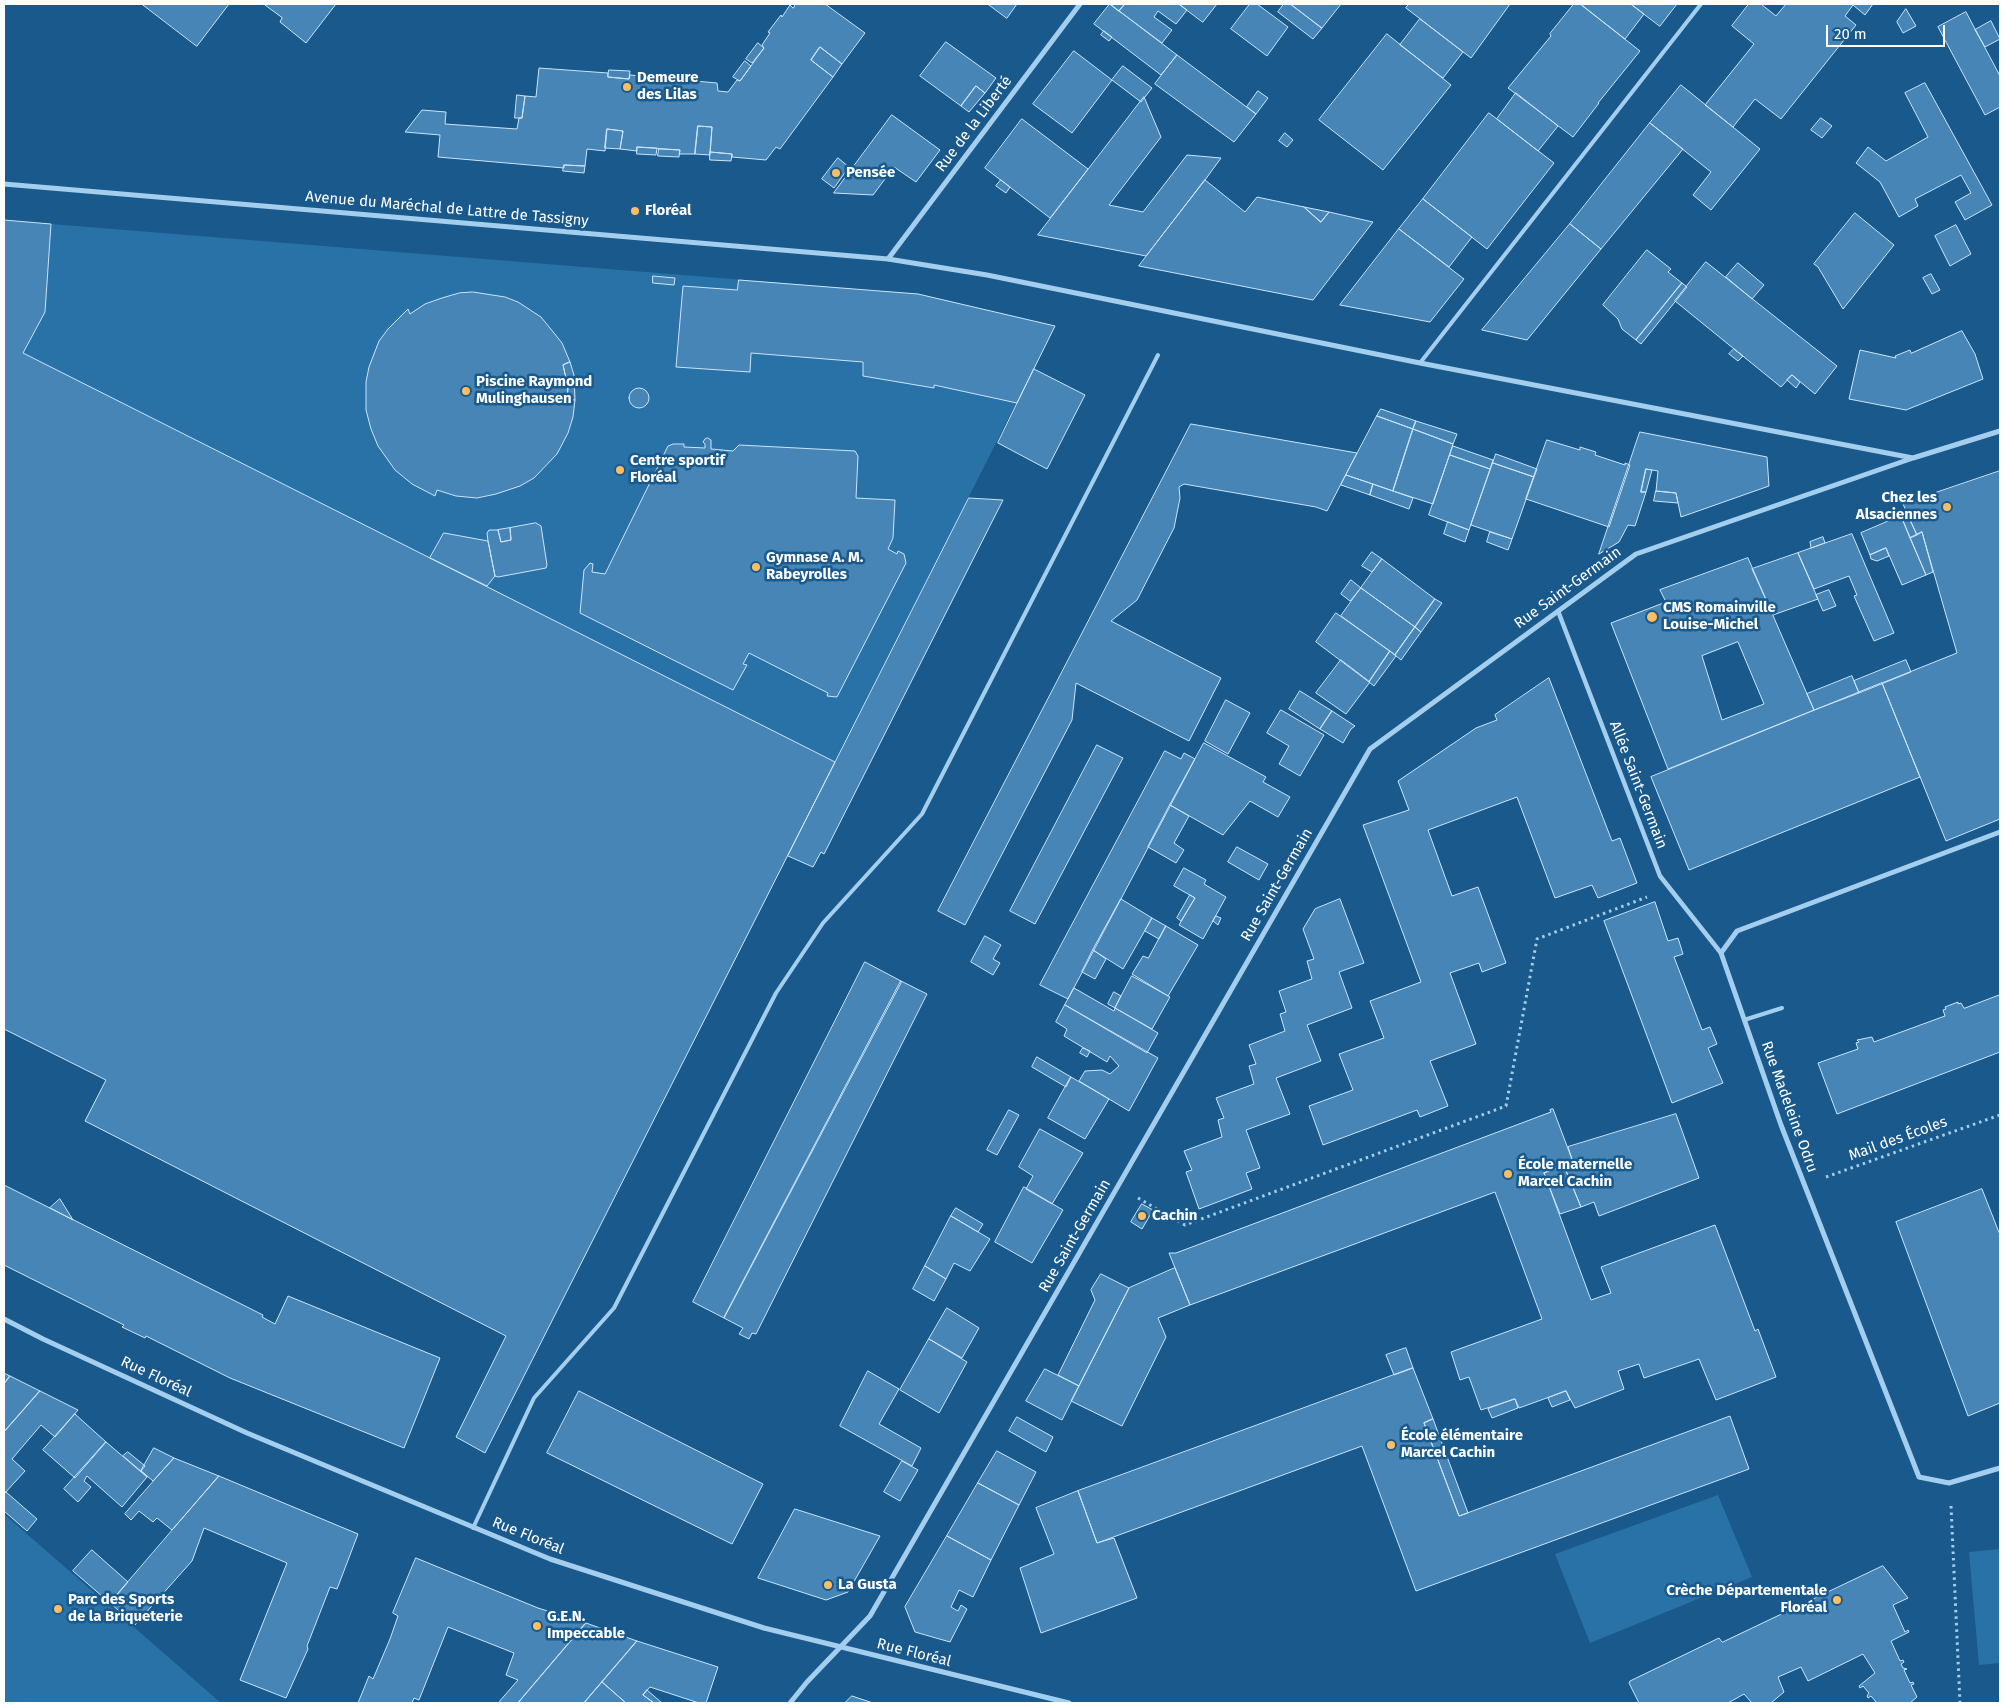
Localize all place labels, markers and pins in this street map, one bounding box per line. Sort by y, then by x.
place label: Demeure des Lilas [637,69,698,104]
marker: Demeure des Lilas [621,81,633,93]
place label: Pensée [846,164,895,182]
marker: Pensée [830,167,842,179]
place label: Floréal [645,202,692,220]
marker: Floréal [629,205,641,217]
place label: Piscine Raymond Mulinghausen [476,373,592,408]
marker: Piscine Raymond Mulinghausen [460,385,472,397]
place label: Centre sportif Floréal [630,452,725,487]
marker: Centre sportif Floréal [614,464,626,476]
place label: Chez les Alsaciennes [1856,489,1937,524]
marker: Chez les Alsaciennes [1941,501,1953,513]
place label: Gymnase A. M. Rabeyrolles [766,549,863,584]
marker: Gymnase A. M. Rabeyrolles [750,561,762,573]
place label: CMS Romainville Louise-Michel [1663,599,1776,634]
marker: CMS Romainville Louise-Michel [1645,610,1659,624]
place label: École maternelle Marcel Cachin [1518,1156,1632,1191]
marker: École maternelle Marcel Cachin [1502,1168,1514,1180]
place label: Cachin [1152,1207,1197,1225]
marker: Cachin [1136,1210,1148,1222]
place label: École élémentaire Marcel Cachin [1401,1427,1523,1462]
marker: École élémentaire Marcel Cachin [1385,1439,1397,1451]
place label: La Gusta [838,1576,897,1594]
marker: La Gusta [822,1579,834,1591]
place label: Crèche Départementale Floréal [1666,1582,1827,1617]
place label: Parc des Sports de la Briqueterie [68,1591,183,1626]
marker: Crèche Départementale Floréal [1831,1594,1843,1606]
marker: Parc des Sports de la Briqueterie [52,1603,64,1615]
place label: G.E.N. Impeccable [547,1608,625,1643]
marker: G.E.N. Impeccable [531,1620,543,1632]

